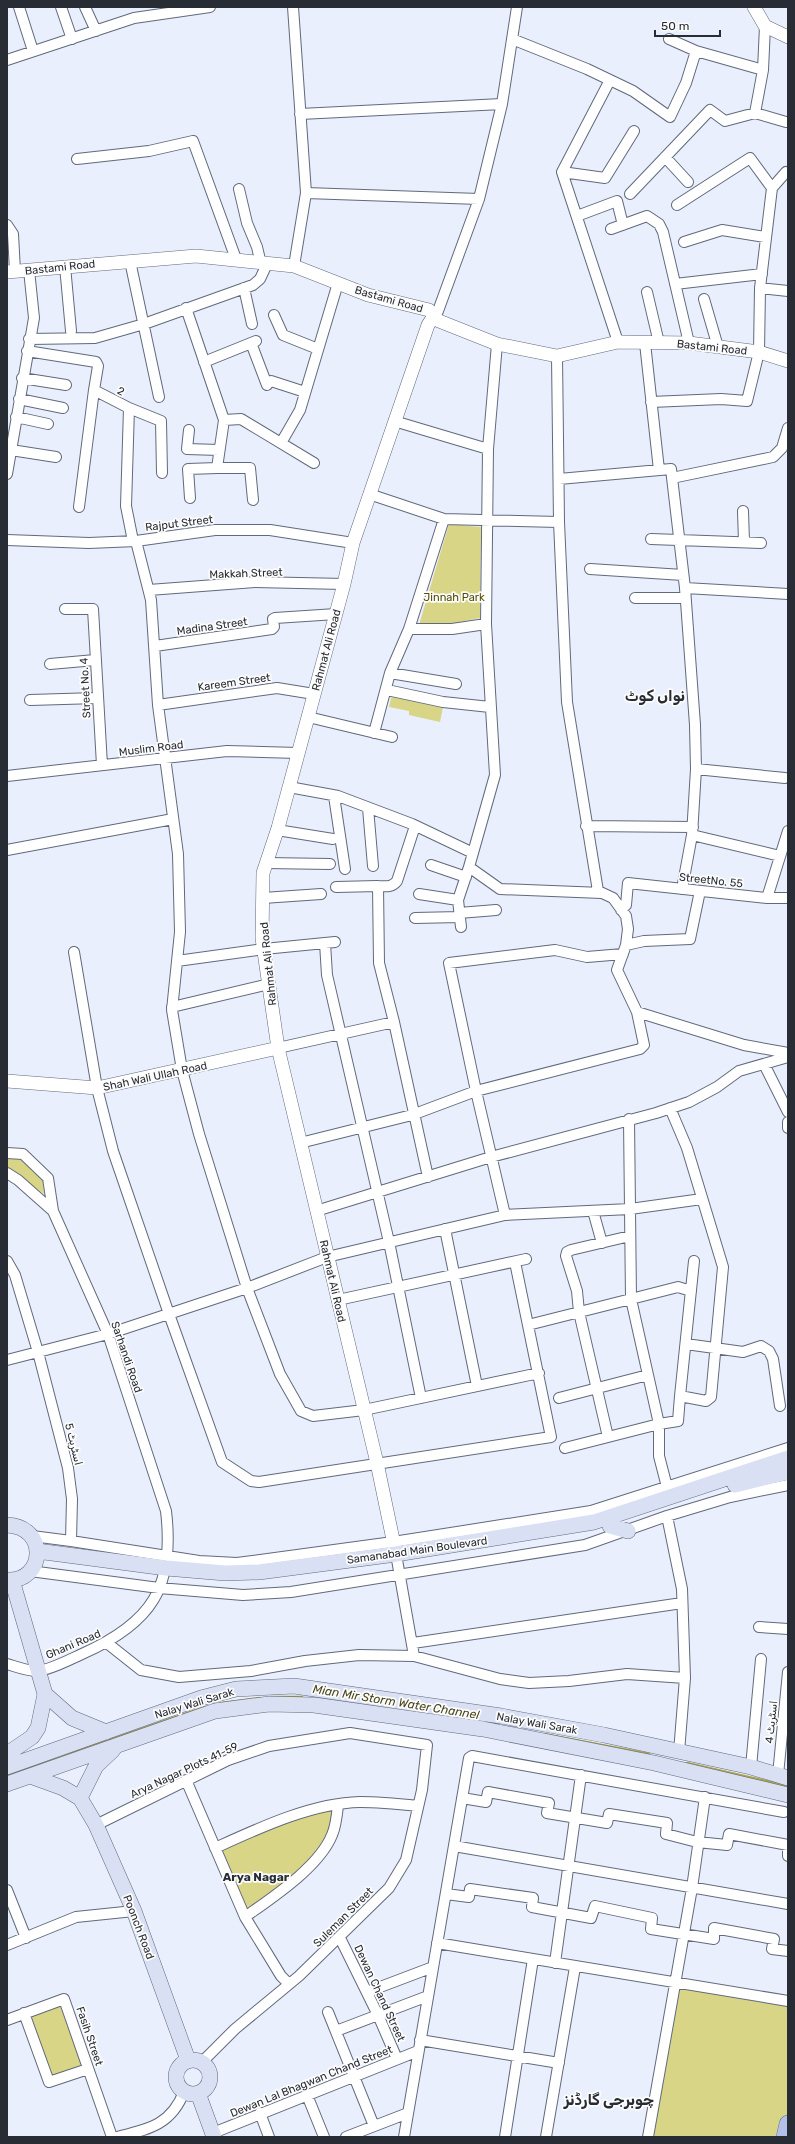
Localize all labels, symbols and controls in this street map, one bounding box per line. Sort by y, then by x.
scale bar [655,12,720,38]
text: 50 m [661,19,689,33]
street label: Bastami Road [24,257,96,278]
street label: Bastami Road [353,284,425,315]
street label: Bastami Road [676,337,748,358]
street label: 2 [115,384,127,399]
street label: Rajput Street [144,513,214,534]
street label: Makkah Street [209,566,284,581]
park label: Jinnah Park [423,591,485,604]
street label: Rahmat Ali Road [309,608,344,692]
street label: Madina Street [176,615,249,638]
street label: Street No. 4 [77,657,94,719]
street label: Kareem Street [197,671,272,694]
district label: نواں کوٹ [625,687,685,705]
street label: Muslim Road [118,738,184,759]
street label: StreetNo. 55 [678,871,744,890]
street label: Rahmat Ali Road [258,922,279,1006]
street label: Shah Wali Ullah Road [102,1059,208,1094]
street label: Rahmat Ali Road [317,1239,348,1323]
street label: Sarhandi Road [108,1320,145,1395]
street label: اسٹریٹ 5 [62,1422,85,1466]
street label: Samanabad Main Boulevard [346,1534,488,1567]
street label: Ghani Road [44,1627,103,1662]
water label: Mian Mir Storm Water Channel [312,1682,481,1722]
street label: Nalay Wali Sarak [153,1685,236,1722]
street label: اسٹریٹ 4 [763,1700,780,1744]
street label: Nalay Wali Sarak [495,1710,579,1737]
street label: Arya Nagar Plots 41-59 [128,1740,240,1801]
district label: Arya Nagar [223,1870,290,1884]
street label: Suleman Street [311,1884,376,1950]
street label: Poonch Road [120,1893,157,1961]
street label: Dewan Chand Street [351,1943,408,2044]
street label: Fasih Street [73,2005,106,2068]
street label: Dewan Lal Bhagwan Chand Street [228,2043,395,2120]
district label: چوبرجی گارڈنز [563,2091,654,2109]

